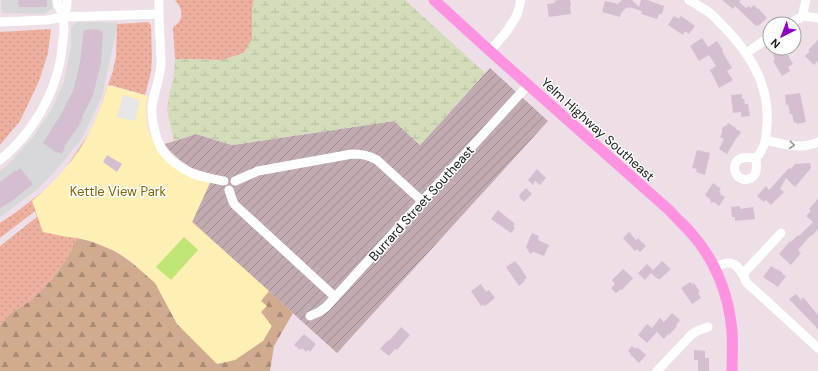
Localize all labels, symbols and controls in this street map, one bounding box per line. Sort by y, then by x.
north arrow [762,16,802,56]
text: N [768,36,783,51]
street label: Yelm Highway Southeast [537,74,658,185]
one-way arrow [789,140,795,149]
street label: Burrard Street Southeast [365,142,478,265]
park label: Kettle View Park [70,183,167,200]

